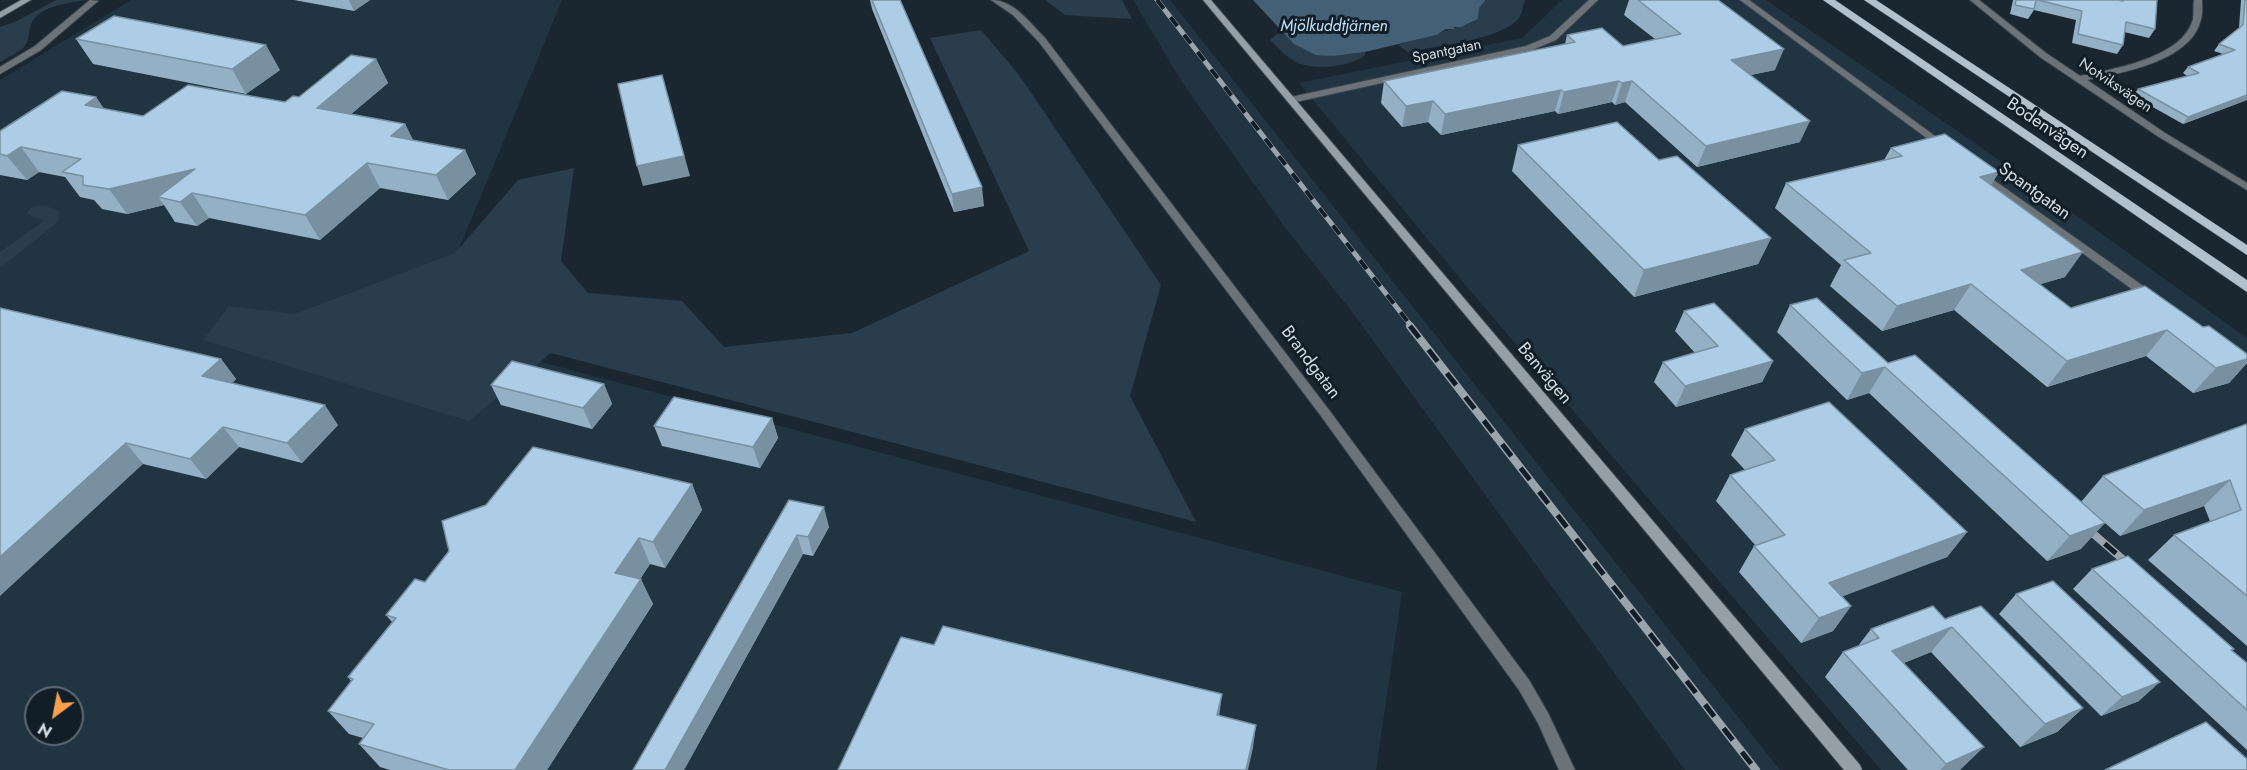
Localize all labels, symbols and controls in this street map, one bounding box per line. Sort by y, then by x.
water label: Mjölkuddtjärnen [1280,17,1388,37]
street label: Spantgatan [1411,36,1483,68]
street label: Notviksvägen [2075,55,2155,117]
street label: Bodenvägen [2002,94,2092,164]
street label: Spantgatan [1994,159,2074,225]
street label: Brandgatan [1276,322,1344,404]
street label: Banvägen [1512,339,1576,409]
north arrow [24,686,84,746]
text: N [34,717,57,743]

